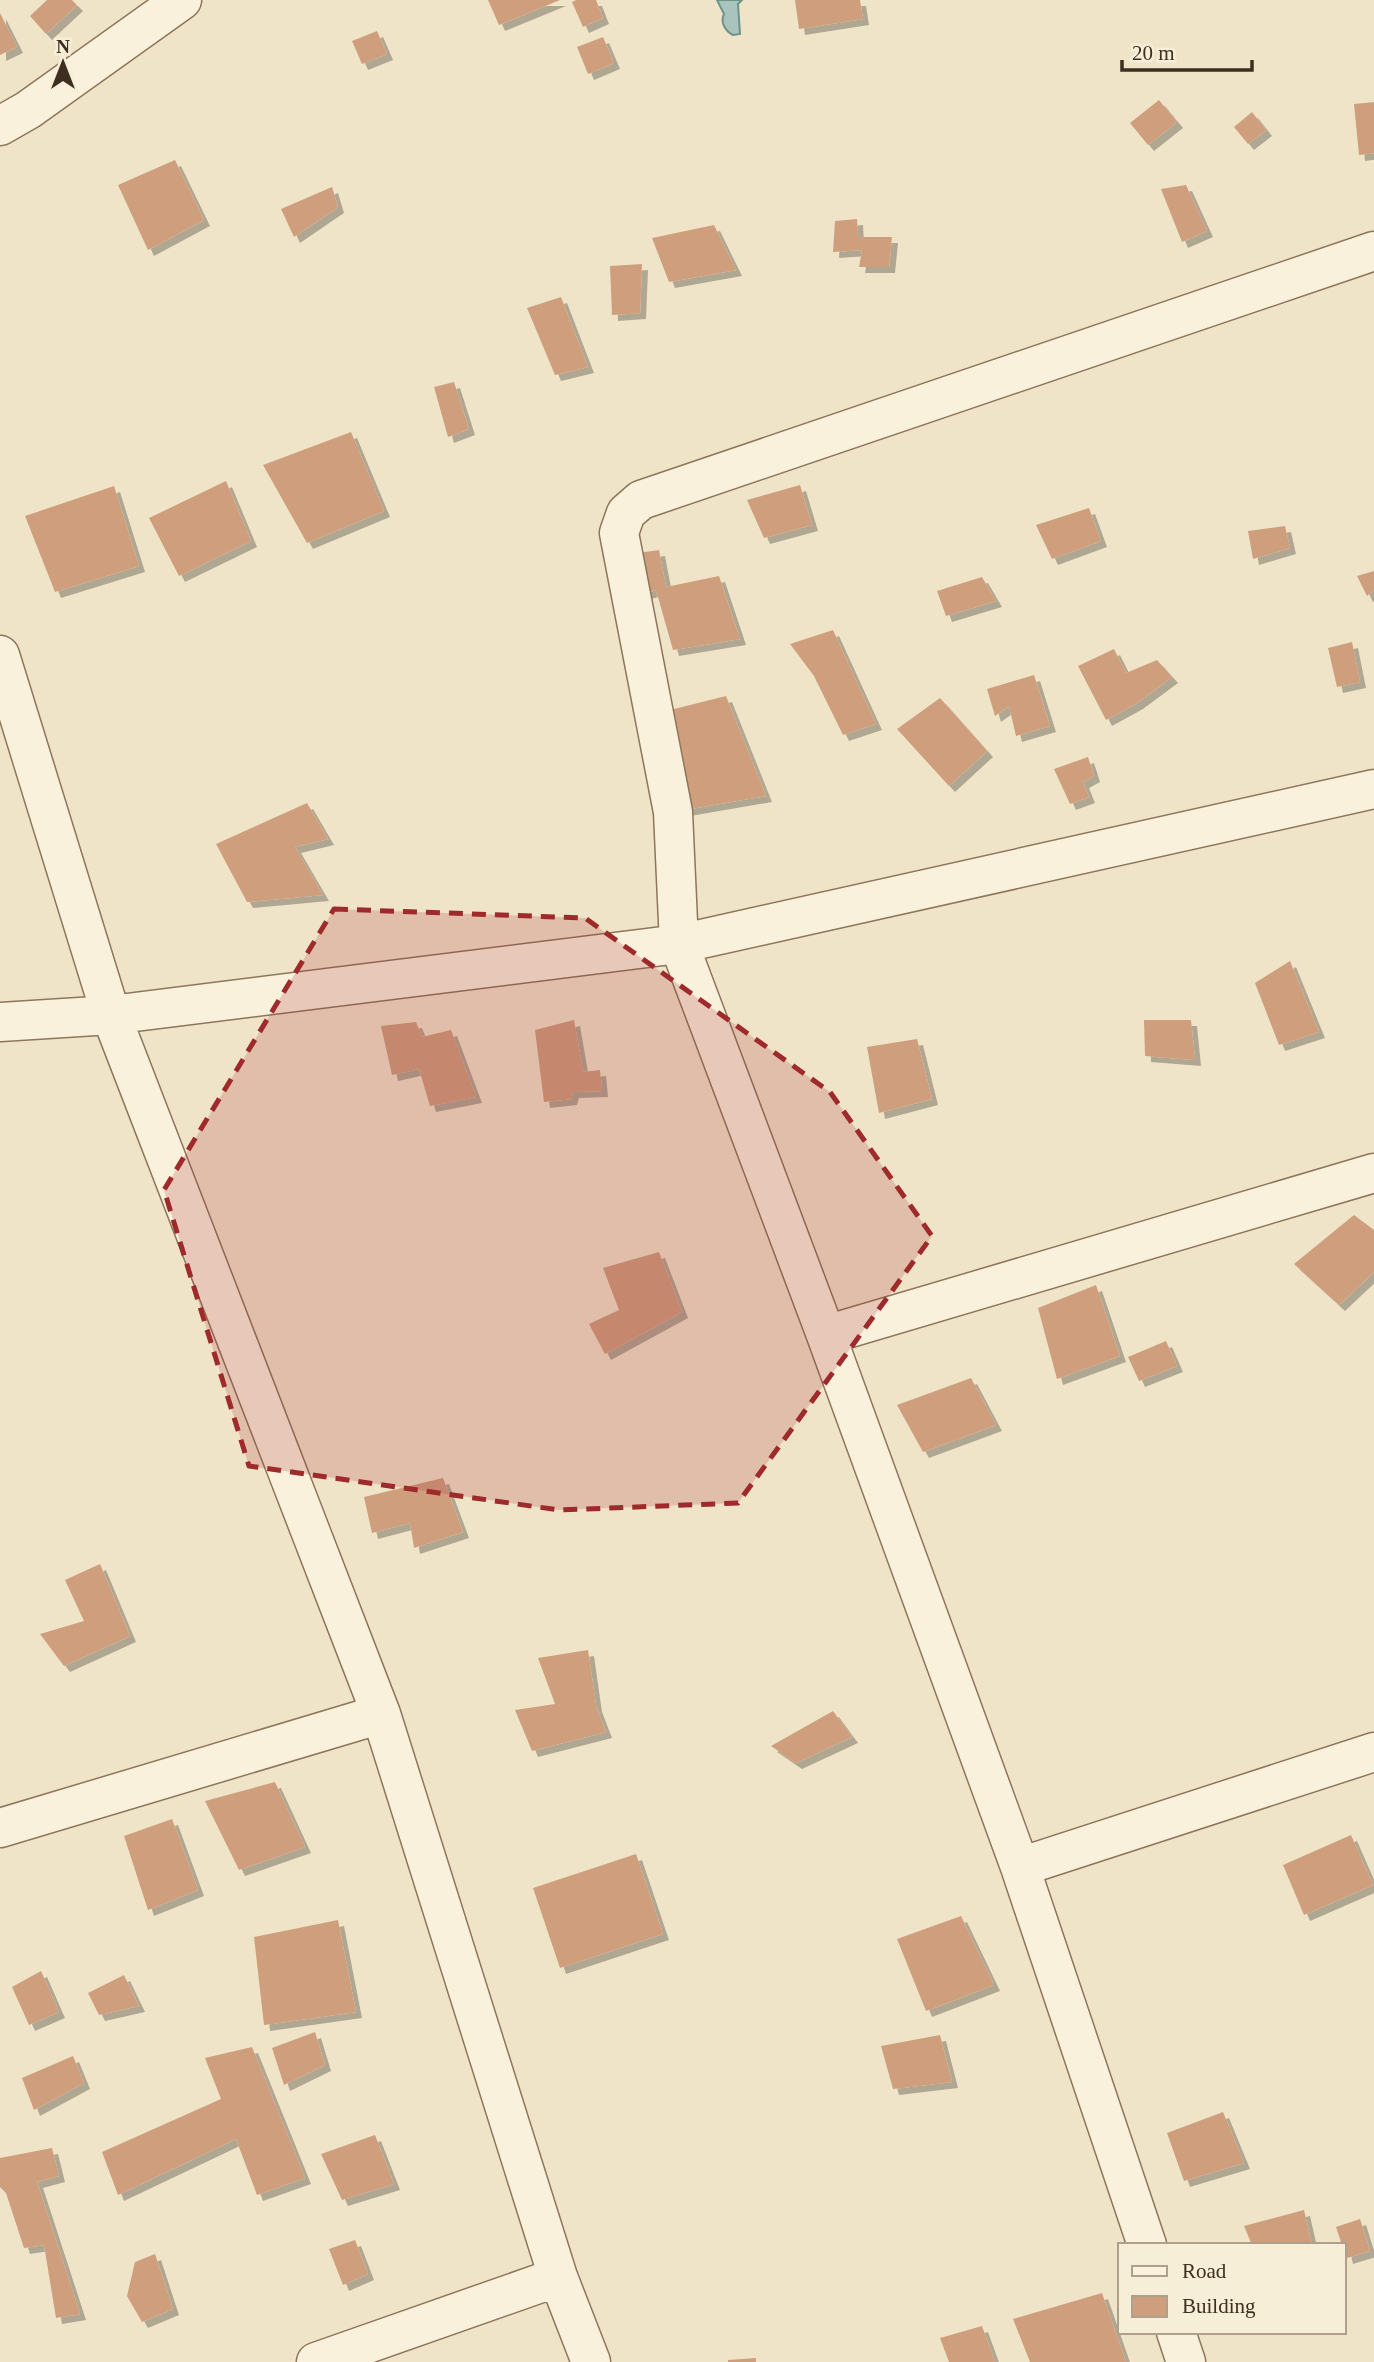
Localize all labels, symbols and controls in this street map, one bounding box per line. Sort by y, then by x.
north arrow [28,28,98,98]
scale bar [1122,28,1252,72]
text: N [56,36,70,57]
text: 20 m [1132,41,1175,65]
legend [1118,2243,1346,2334]
text: Road [1182,2259,1227,2283]
text: Building [1182,2294,1256,2318]

